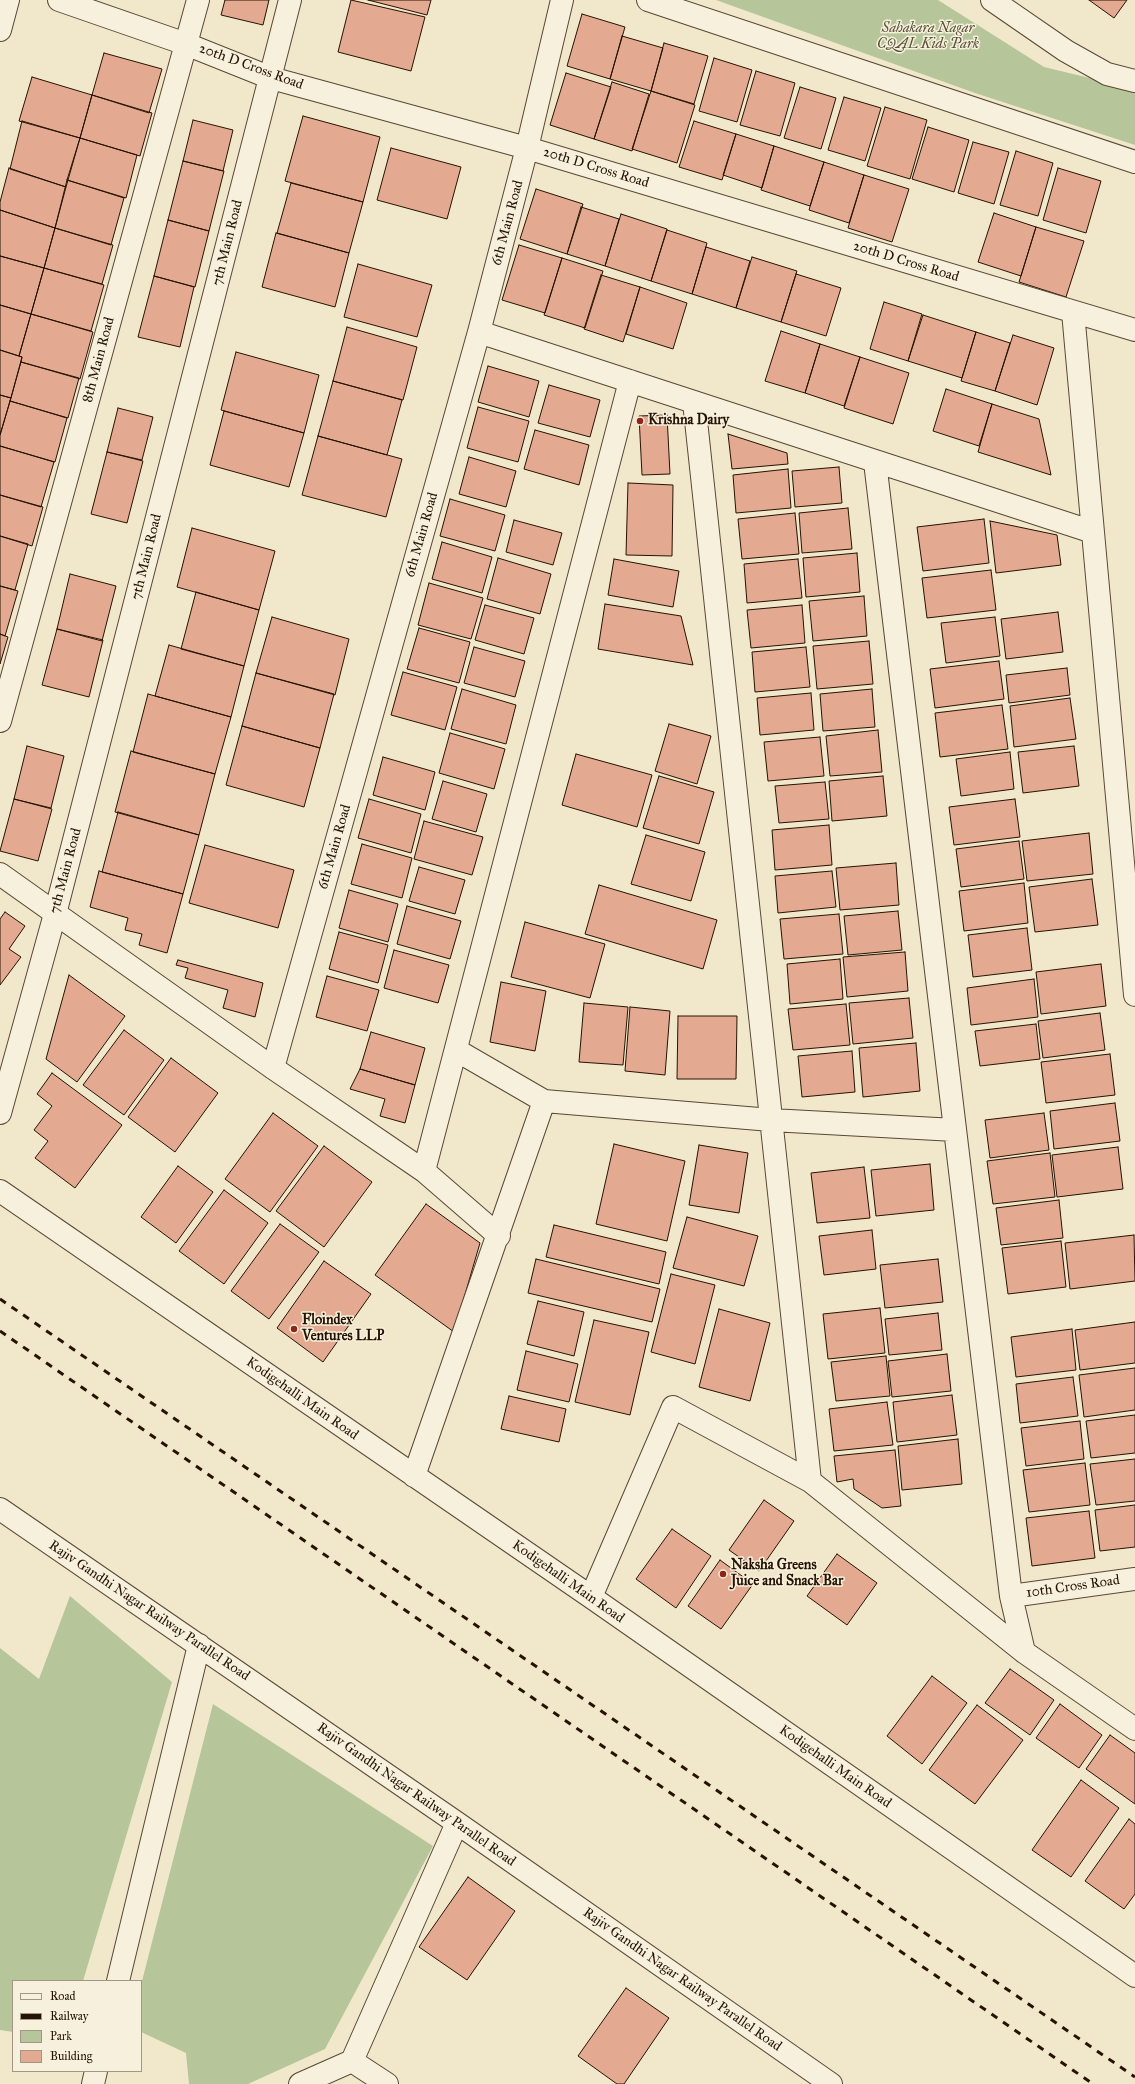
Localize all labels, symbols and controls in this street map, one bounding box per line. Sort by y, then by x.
park label: Sahakara Nagar CQAL Kids Park [877,21,979,54]
street label: 20th D Cross Road [197,40,305,94]
street label: 20th D Cross Road [541,144,651,192]
street label: 6th Main Road [489,179,527,267]
street label: 7th Main Road [209,198,247,288]
street label: 20th D Cross Road [851,238,961,286]
street label: 8th Main Road [80,315,118,405]
place label: Krishna Dairy [648,413,729,429]
marker: Krishna Dairy [635,416,645,426]
street label: 6th Main Road [402,491,442,579]
street label: 7th Main Road [128,512,166,602]
street label: 6th Main Road [315,803,355,891]
street label: 7th Main Road [47,826,85,916]
place label: Floindex Ventures LLP [302,1313,384,1346]
marker: Floindex Ventures LLP [289,1324,299,1334]
street label: Kodigehalli Main Road [243,1354,361,1444]
street label: Rajiv Gandhi Nagar Railway Parallel Road [45,1537,253,1685]
street label: Kodigehalli Main Road [509,1537,627,1627]
place label: Naksha Greens Juice and Snack Bar [731,1558,843,1590]
marker: Naksha Greens Juice and Snack Bar [718,1569,728,1579]
street label: 10th Cross Road [1025,1572,1121,1602]
street label: Rajiv Gandhi Nagar Railway Parallel Road [313,1720,519,1870]
street label: Kodigehalli Main Road [776,1722,894,1812]
street label: Rajiv Gandhi Nagar Railway Parallel Road [579,1905,785,2055]
legend [12,1980,142,2072]
text: Road [50,1989,76,2003]
text: Railway [50,2009,88,2023]
text: Park [50,2029,72,2043]
text: Building [50,2049,92,2063]

